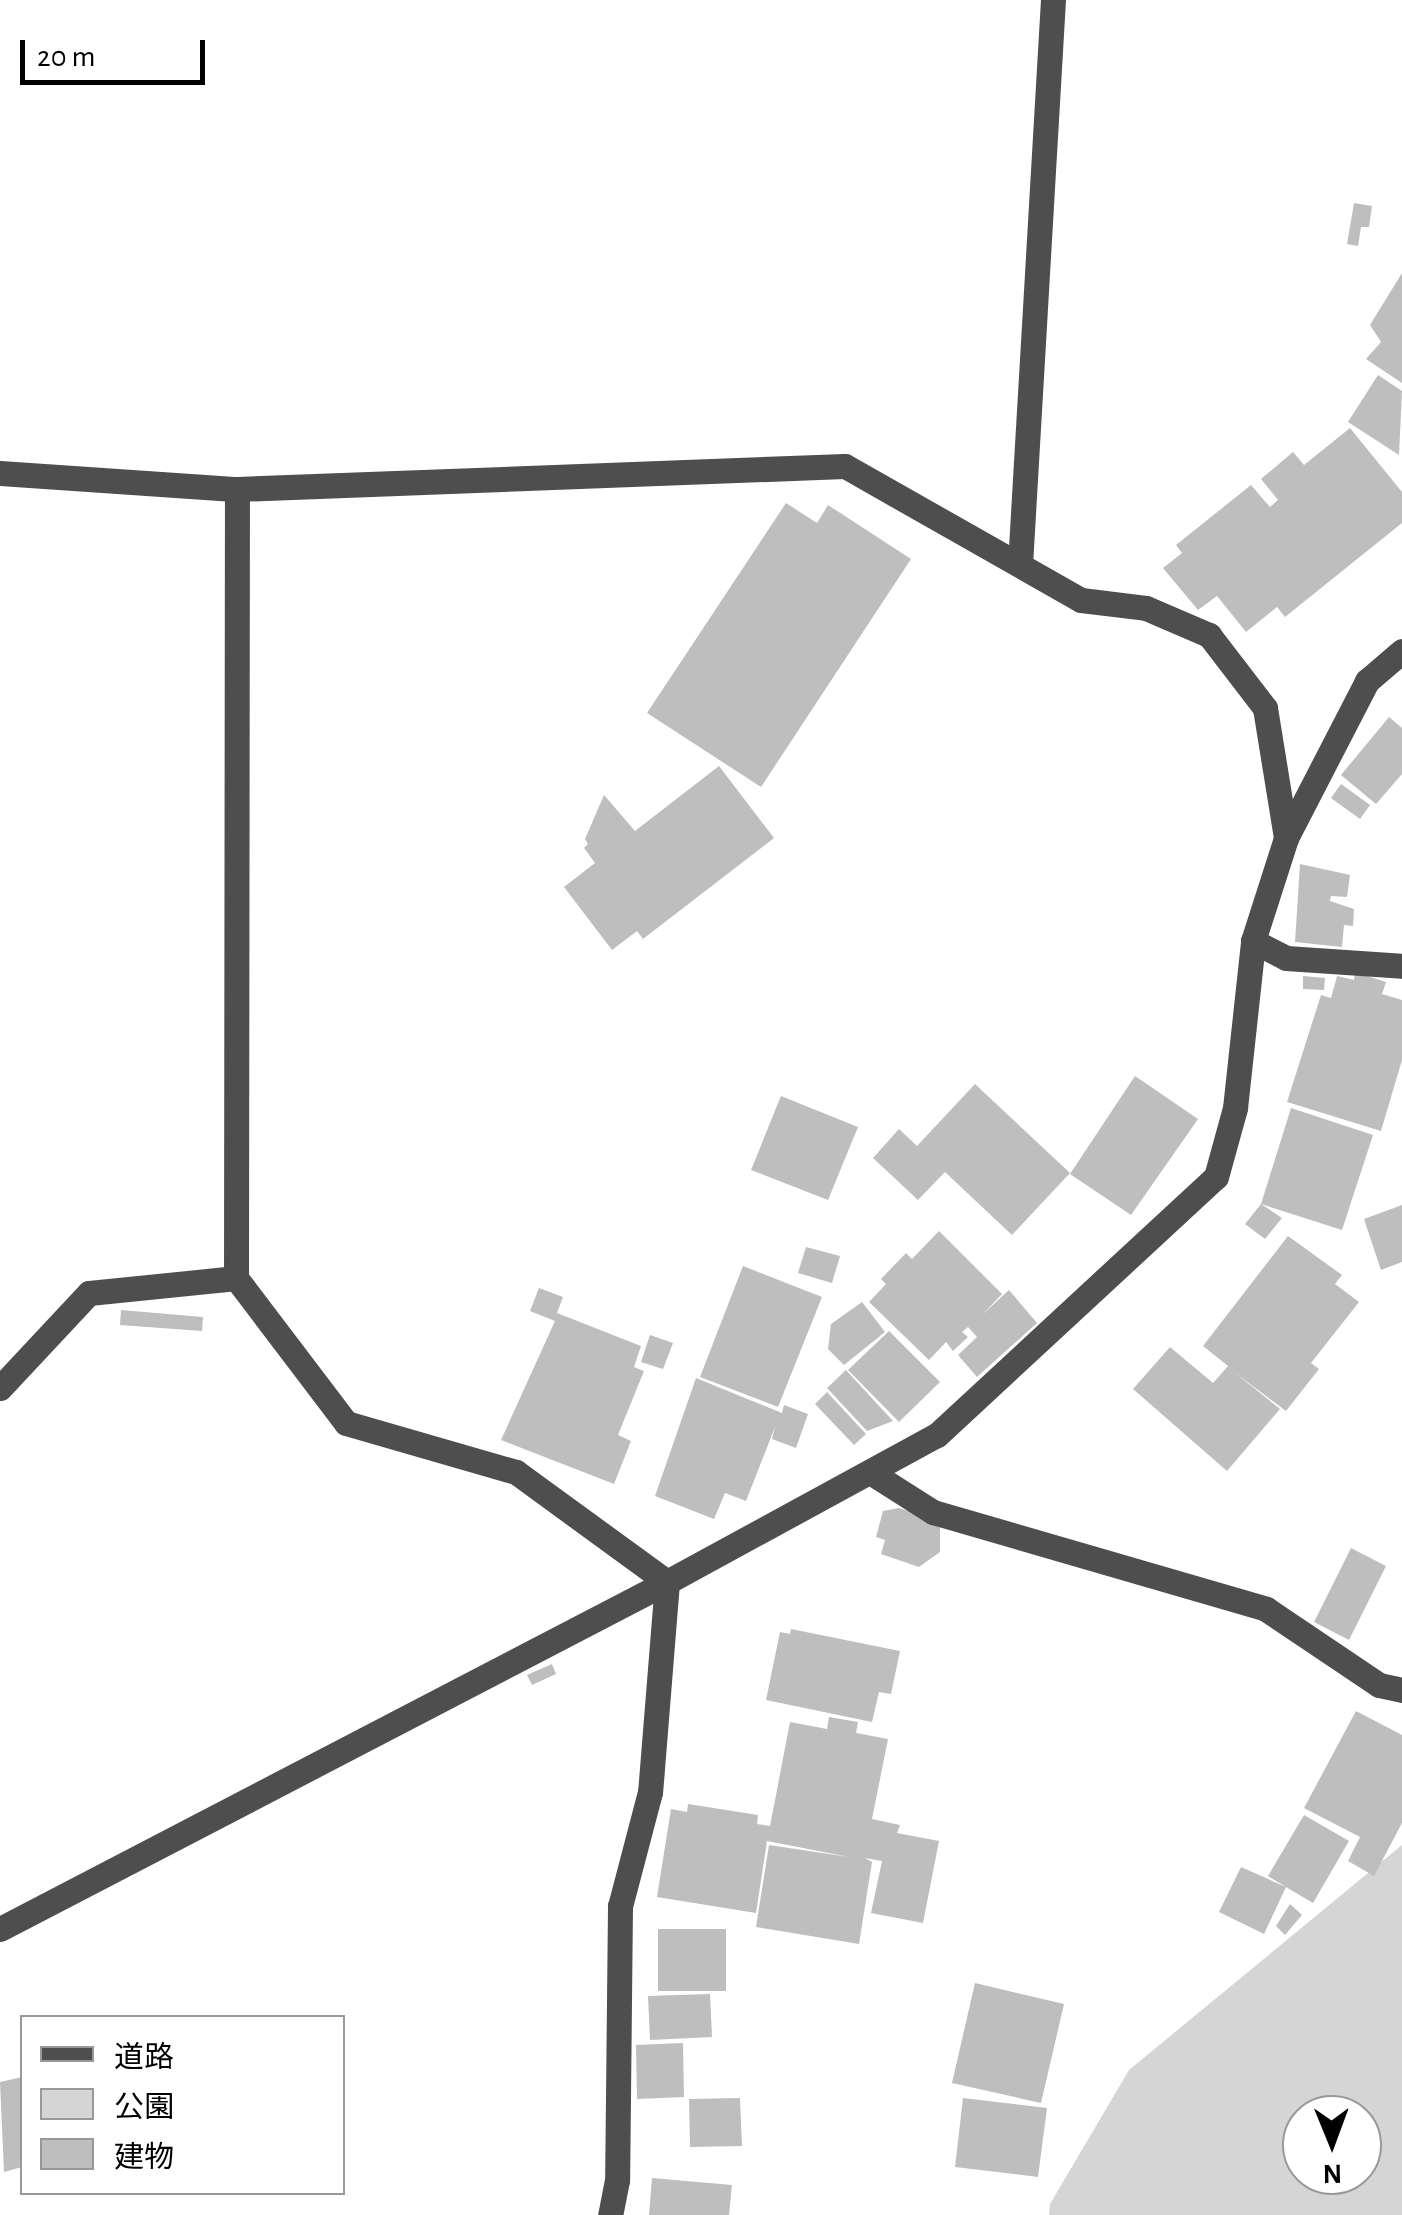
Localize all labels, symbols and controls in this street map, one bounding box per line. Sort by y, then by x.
scale bar [25,20,210,82]
text: 20 m [37,42,95,72]
legend [20,2015,345,2195]
text: 道路 [114,2043,174,2073]
text: 公園 [114,2093,174,2123]
north arrow [1282,2095,1382,2195]
text: 建物 [114,2143,174,2173]
text: N [1323,2159,1342,2187]

